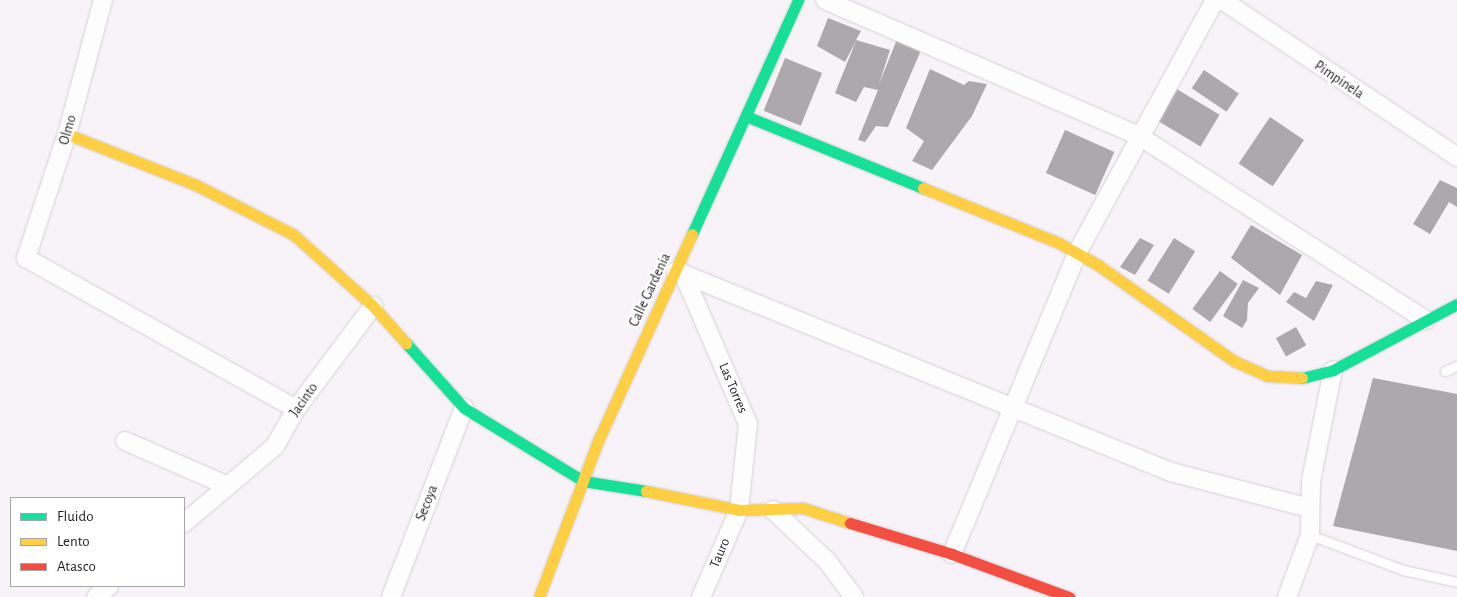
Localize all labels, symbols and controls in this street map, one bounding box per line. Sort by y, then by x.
street label: Pimpinela [1311,57,1367,103]
street label: Olmo [56,113,80,147]
street label: Calle Gardenia [626,251,674,329]
street label: Las Torres [715,360,751,416]
street label: Jacinto [286,380,322,420]
street label: Secoya [413,483,441,523]
legend [10,497,185,587]
text: Fluido [57,509,94,524]
text: Lento [57,534,90,549]
street label: Tauro [706,536,734,570]
text: Atasco [57,559,96,574]

